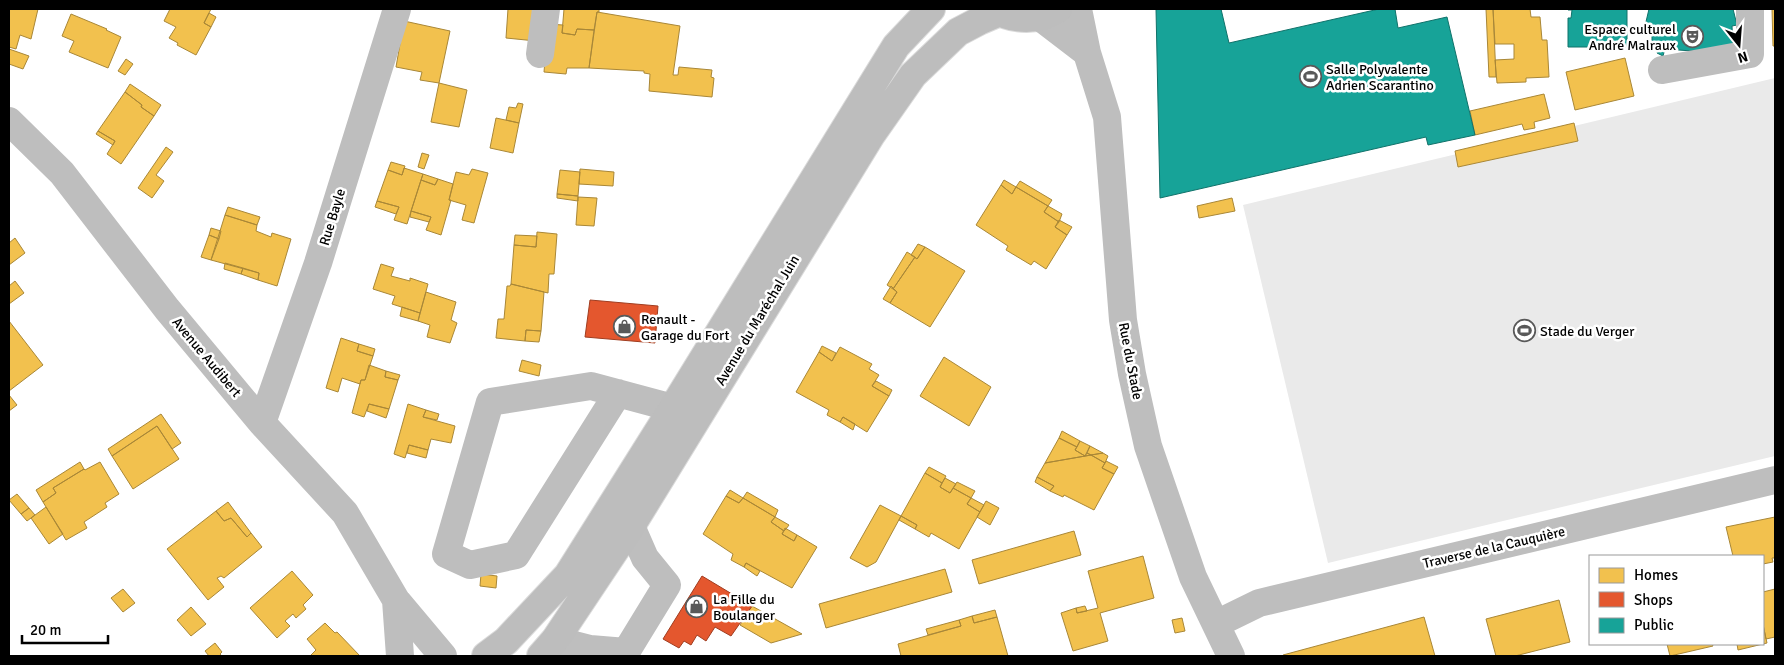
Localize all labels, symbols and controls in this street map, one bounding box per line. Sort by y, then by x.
north arrow [1714,20,1764,70]
place label: Espace culturel André Malraux [1584,21,1677,54]
theatre icon: Espace culturel André Malraux [1680,25,1704,49]
text: N [1736,47,1750,67]
place label: Salle Polyvalente Adrien Scarantino [1326,61,1434,94]
sports icon: Salle Polyvalente Adrien Scarantino [1298,65,1322,89]
street label: Rue Bayle [316,187,349,248]
street label: Avenue du Maréchal Juin [712,252,803,389]
place label: Renault - Garage du Fort [641,311,729,344]
street label: Avenue Audibert [168,314,245,401]
shop icon: Renault - Garage du Fort [613,315,637,339]
sports icon: Stade du Verger [1512,319,1536,343]
street label: Rue du Stade [1115,321,1146,401]
place label: Stade du Verger [1540,323,1635,340]
street label: Traverse de la Cauquière [1421,523,1567,572]
legend [1589,555,1764,645]
text: Homes [1634,566,1678,584]
place label: La Fille du Boulanger [713,591,776,624]
text: Shops [1634,591,1673,609]
shop icon: La Fille du Boulanger [685,595,709,619]
scale bar [22,612,109,644]
text: Public [1634,616,1674,634]
text: 20 m [30,621,61,639]

